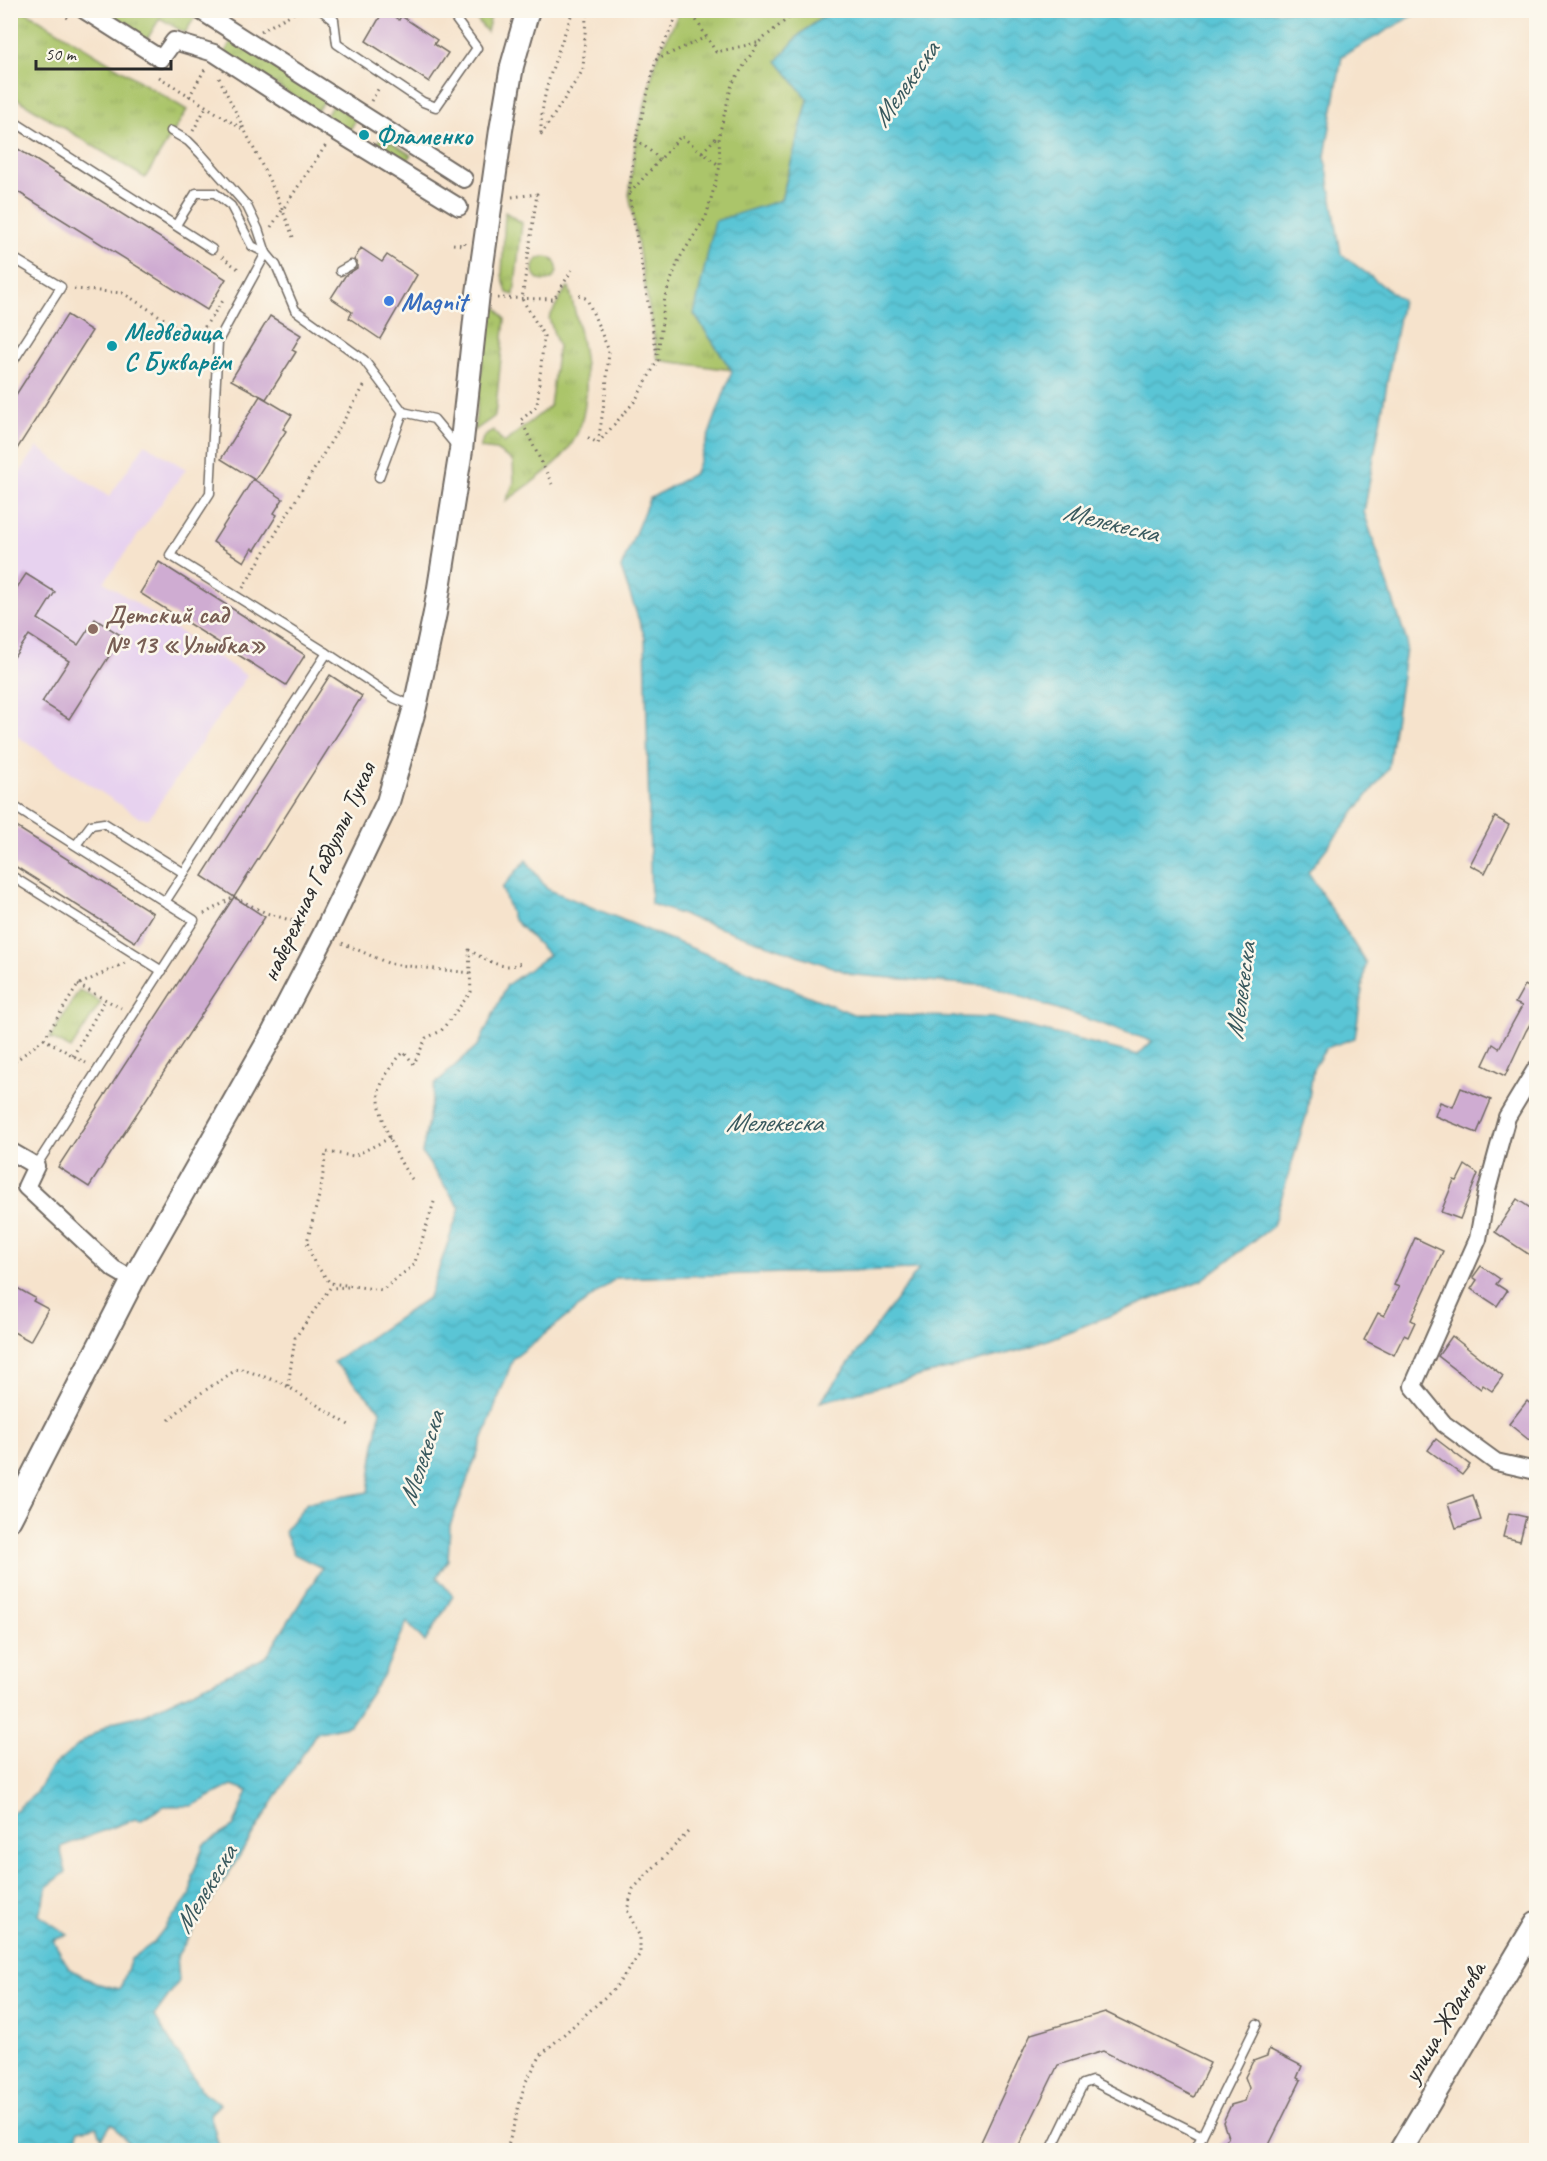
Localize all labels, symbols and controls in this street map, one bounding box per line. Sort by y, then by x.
scale bar [36,33,171,71]
water label: Мелекеска [863,33,948,133]
text: 50 m [45,43,78,65]
place label: Фламенко [376,119,474,152]
marker: Фламенко [357,128,371,142]
place label: Magnit [401,285,471,318]
marker: Magnit [382,294,396,308]
place label: Медведица С Букварём [124,315,233,378]
marker: Медведица С Букварём [105,339,119,353]
water label: Мелекеска [1060,494,1164,551]
place label: Детский сад № 13 «Улыбка» [105,598,267,661]
marker: Детский сад № 13 «Улыбка» [86,622,100,636]
street label: набережная Габдуллы Тукая [253,755,384,987]
water label: Мелекеска [1216,939,1264,1041]
water label: Мелекеска [726,1105,825,1139]
water label: Мелекеска [390,1405,453,1509]
water label: Мелекеска [166,1837,246,1939]
street label: улица Жданова [1394,1953,1494,2090]

